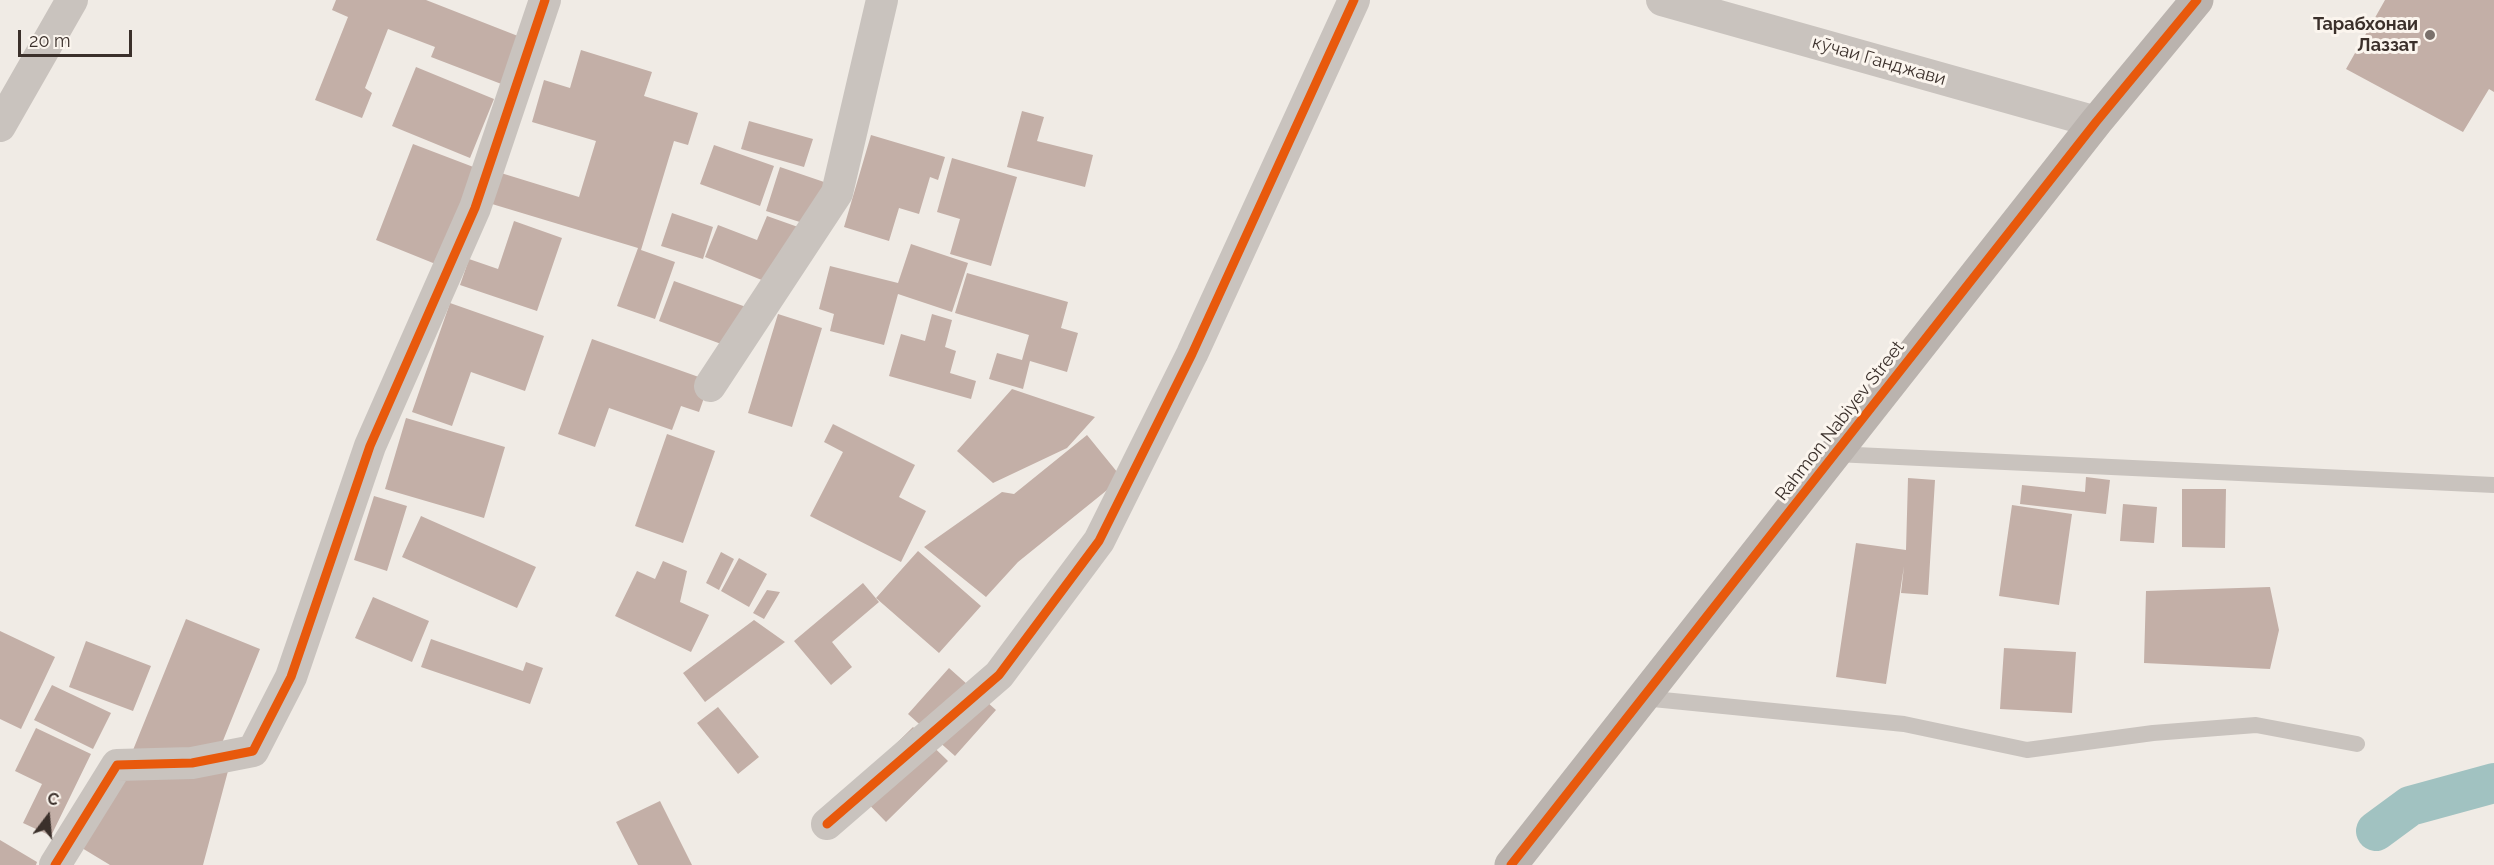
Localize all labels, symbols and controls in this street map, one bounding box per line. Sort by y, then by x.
place label: Тарабхонаи Лаззат [2313,14,2418,57]
scale bar [21,18,135,56]
marker: Тарабхонаи Лаззат [2423,28,2437,42]
text: 20 m [29,30,71,51]
street label: кӯчаи Ганджави [1810,32,1948,90]
street label: Rahmon Nabiyev Street [1771,337,1909,505]
north arrow [18,787,78,847]
text: С [45,789,61,810]

